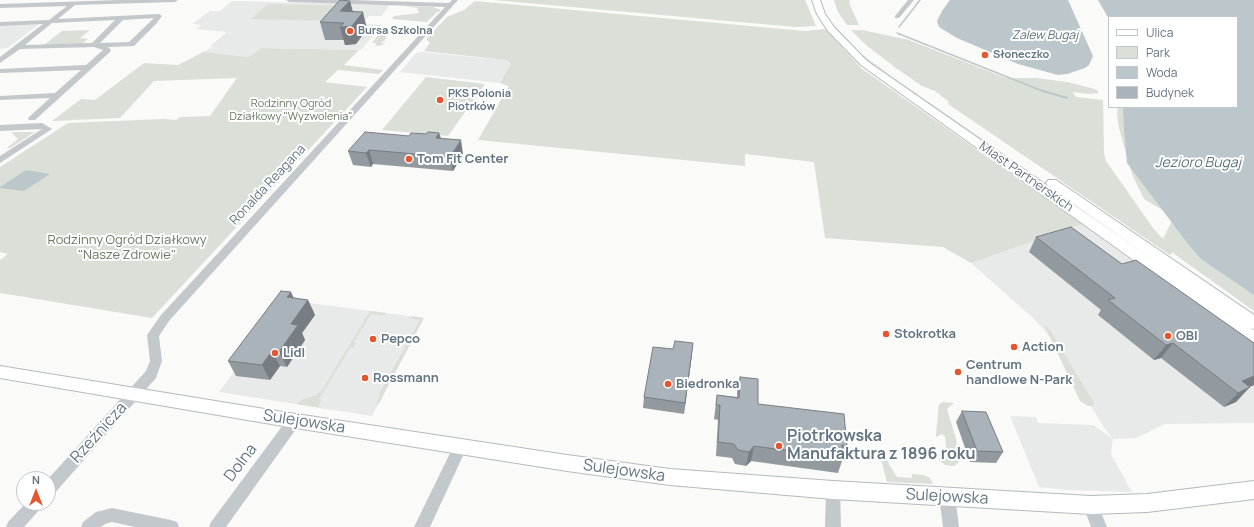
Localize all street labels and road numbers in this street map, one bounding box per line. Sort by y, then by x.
street label: Miast Partnerskich [976,139,1076,215]
street label: Ronalda Reagana [227,142,309,228]
street label: Rzeźnicza [67,399,131,467]
street label: Sulejowska [262,406,346,438]
street label: Dolna [221,440,261,486]
street label: Sulejowska [582,456,666,486]
street label: Sulejowska [905,485,989,509]

